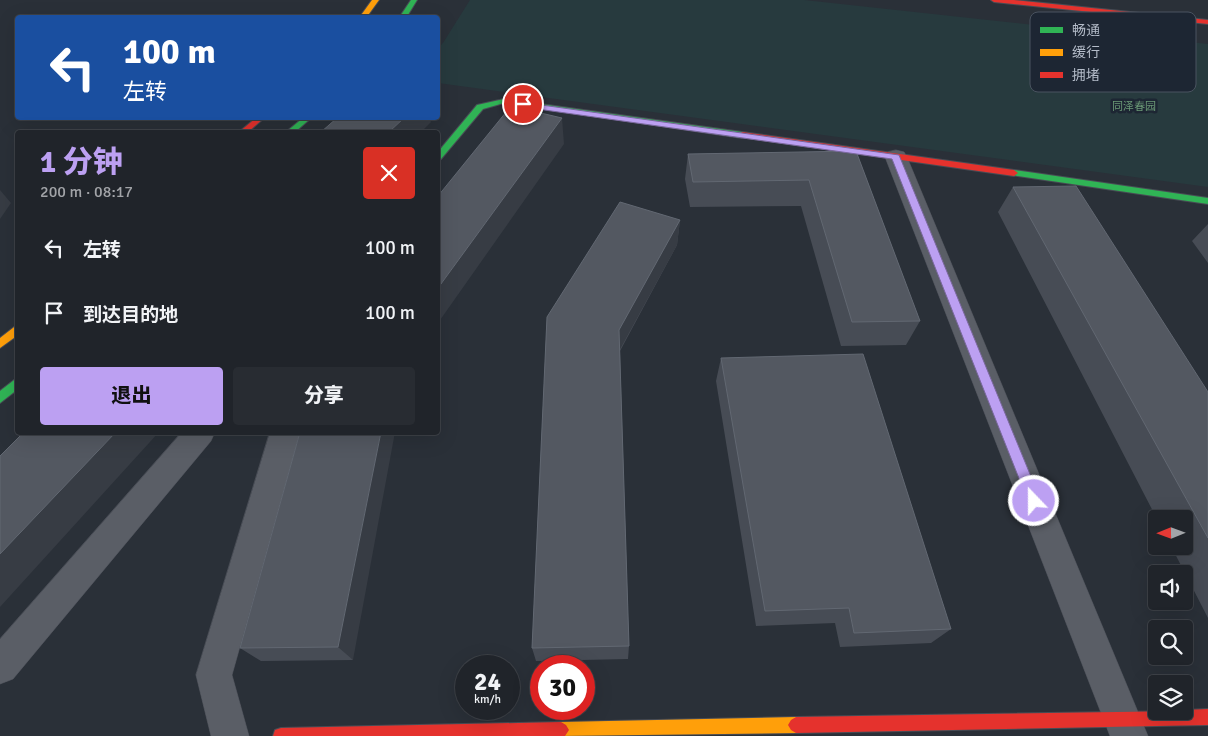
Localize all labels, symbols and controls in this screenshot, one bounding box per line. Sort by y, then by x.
legend [1030,12,1196,92]
text: 畅通 [1072,22,1100,39]
text: 100 m [123,30,216,73]
icon: left [40,35,105,100]
text: 缓行 [1072,44,1100,61]
text: 拥堵 [1072,67,1100,84]
text: 左转 [123,78,167,105]
pin [502,83,544,125]
icon: arrive [509,90,537,118]
park label: 同泽春园 [1112,100,1156,113]
text: 1 分钟 [40,144,123,181]
button: close [363,147,415,199]
text: 200 m · 08:17 [40,182,133,202]
icon: left [40,234,68,262]
text: 100 m [365,236,415,260]
text: 左转 [83,238,121,262]
icon: arrive [40,299,68,327]
text: 100 m [365,301,415,325]
text: 到达目的地 [83,303,178,327]
button: 退出 [40,367,223,425]
button: 分享 [233,367,415,425]
position arrow [1007,474,1059,526]
north arrow [1148,510,1192,555]
map controls [1148,510,1193,720]
button: sound [1148,565,1193,610]
button: search [1148,620,1193,665]
speed limit sign: 30 [530,655,595,720]
text: 24 [474,666,501,697]
button: layers [1148,675,1193,720]
text: km/h [474,692,501,707]

